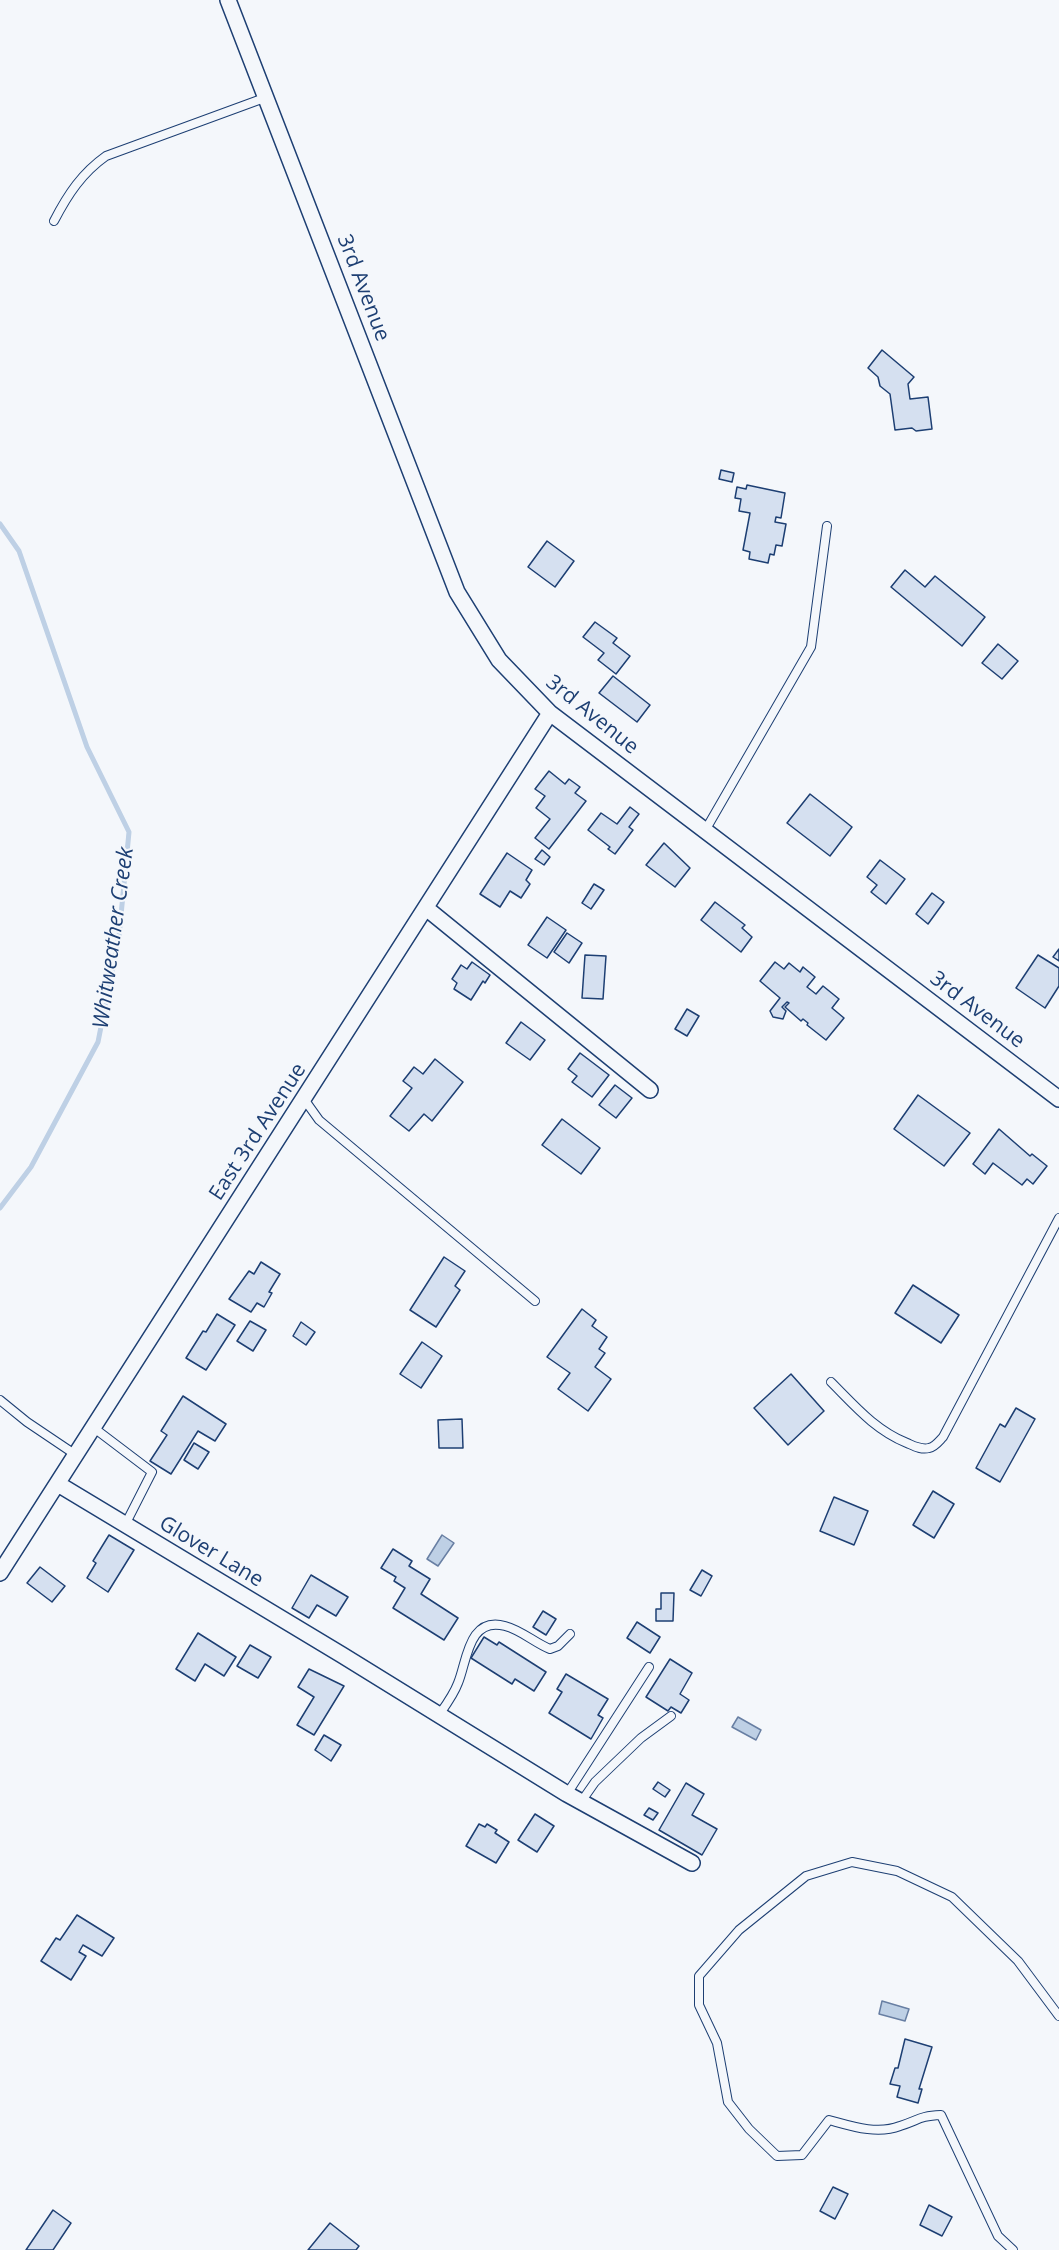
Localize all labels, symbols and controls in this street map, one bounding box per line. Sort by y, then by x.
street label: 3rd Avenue [331,231,395,345]
street label: 3rd Avenue [541,670,643,760]
water label: Whitweather Creek [88,846,140,1030]
street label: 3rd Avenue [925,966,1029,1054]
street label: East 3rd Avenue [204,1059,312,1205]
street label: Glover Lane [154,1511,268,1593]

